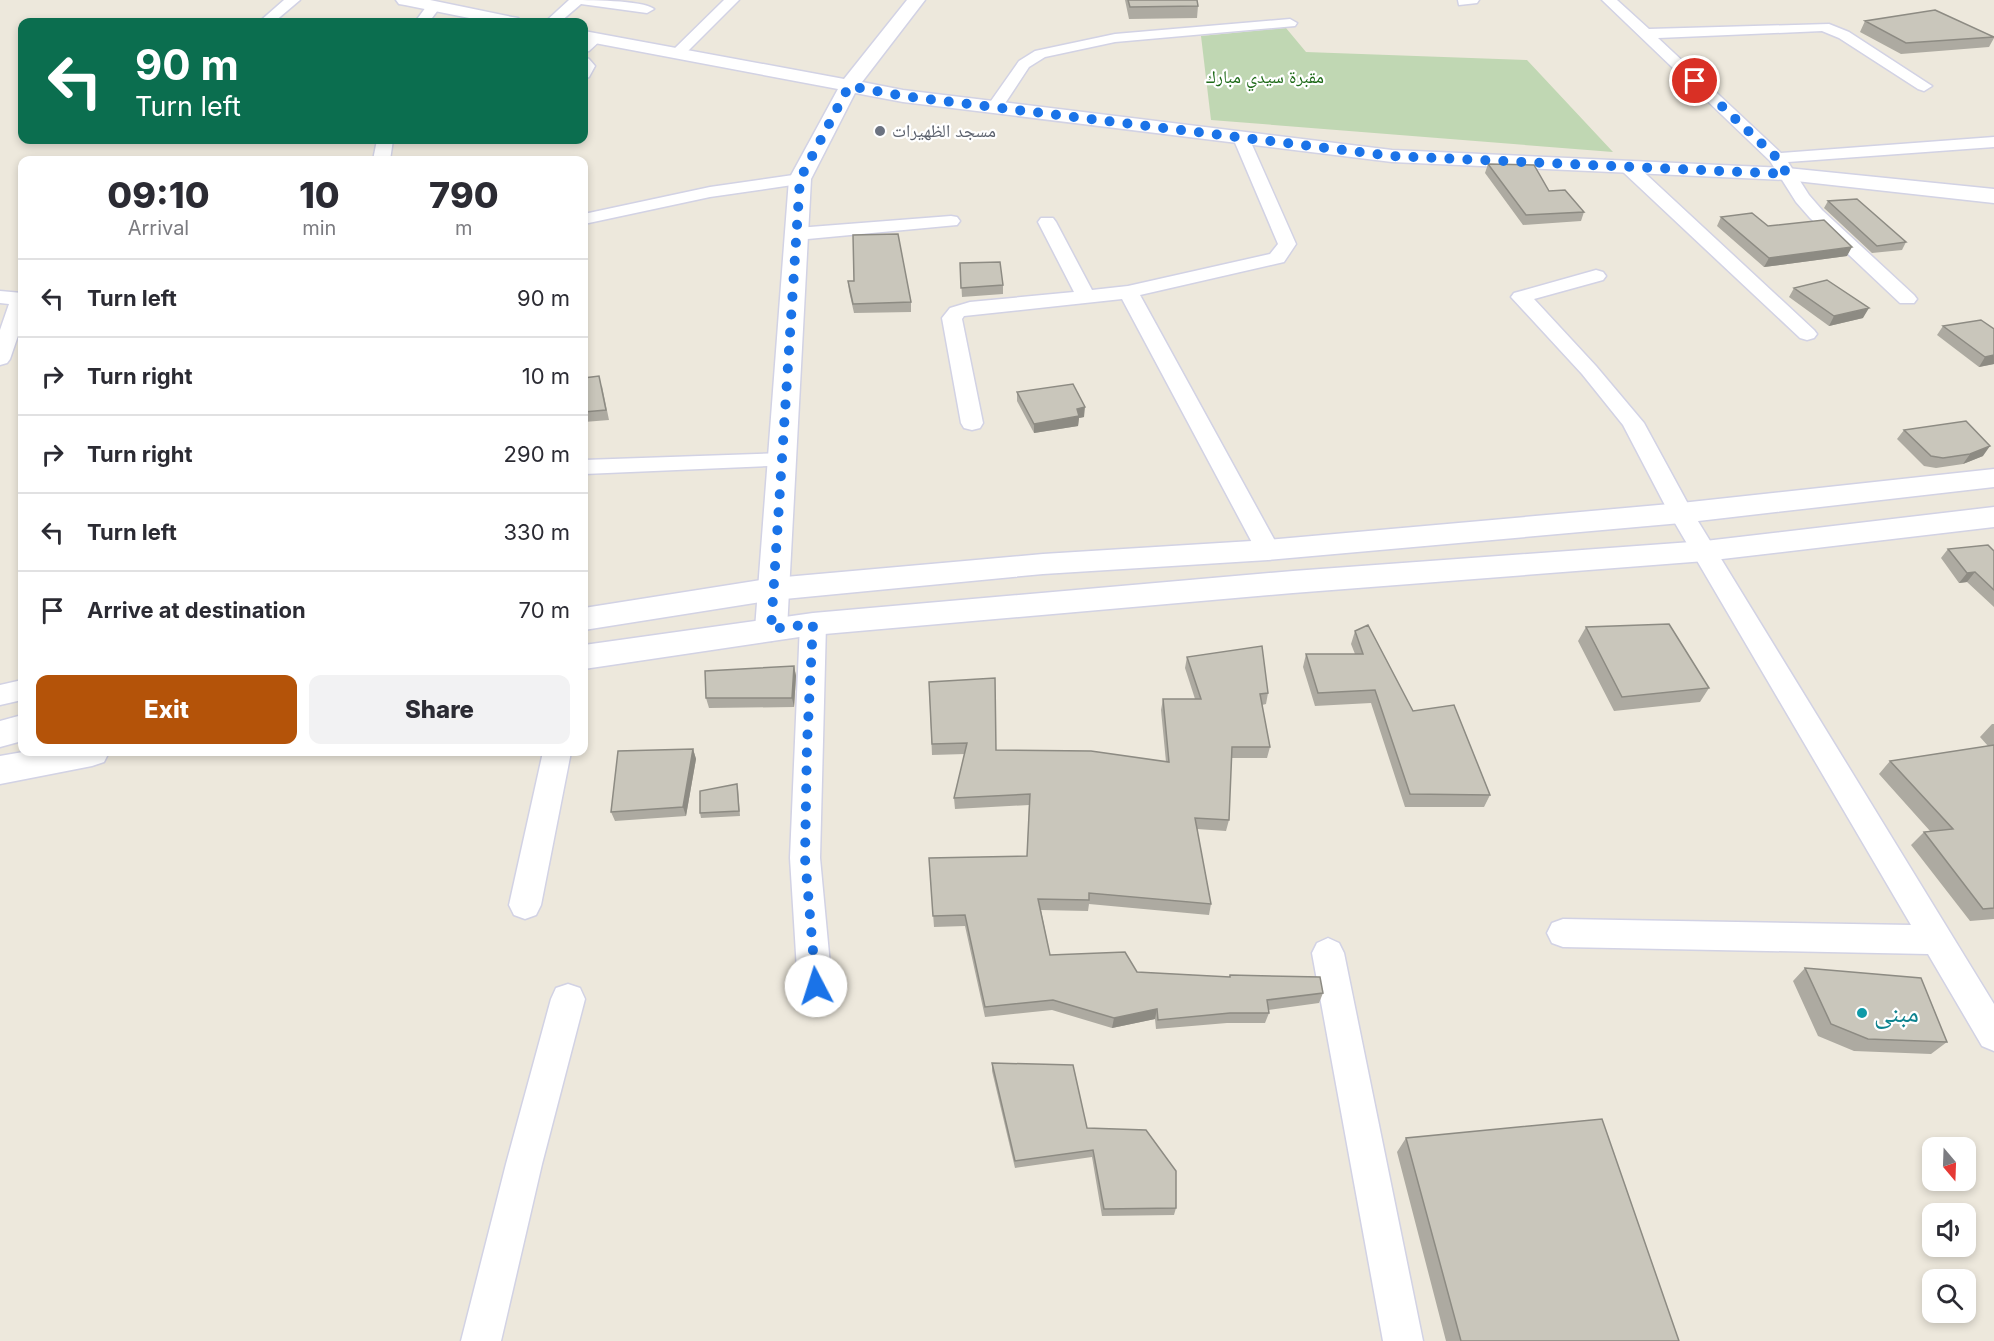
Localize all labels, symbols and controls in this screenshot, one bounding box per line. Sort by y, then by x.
text: 90 m [135,39,239,90]
icon: left [36,42,114,120]
pin [1669,55,1720,106]
icon: arrive [1678,64,1711,97]
park label: مقبرة سيدي مبارك [1206,66,1324,92]
text: Turn left [135,90,241,123]
place label: مسجد الظهيرات [892,120,996,141]
marker: مسجد الظهيرات [873,124,887,138]
text: 09:10 [107,173,210,217]
text: 10 [299,173,340,217]
text: 790 [429,173,499,217]
text: Arrival [128,216,189,240]
text: min [302,216,336,240]
text: m [455,216,473,240]
icon: left [36,282,69,315]
text: Turn left [87,285,177,311]
text: 90 m [517,285,570,311]
icon: right [36,360,69,393]
text: Turn right [87,363,193,389]
text: 10 m [522,363,570,389]
icon: right [36,438,69,471]
text: Turn right [87,441,193,467]
text: 290 m [504,441,570,467]
icon: left [36,516,69,549]
text: Turn left [87,519,177,545]
text: 330 m [503,519,570,545]
icon: arrive [36,594,69,627]
text: Arrive at destination [87,597,306,623]
text: 70 m [519,597,570,623]
button: Exit [36,675,297,744]
button: Share [309,675,570,744]
position arrow [784,954,848,1018]
place label: مبنى [1874,997,1919,1029]
marker: مبنى [1855,1006,1869,1020]
north arrow [1922,1137,1976,1191]
map controls [1922,1137,1976,1323]
button: sound [1922,1203,1976,1257]
button: search [1922,1269,1976,1323]

